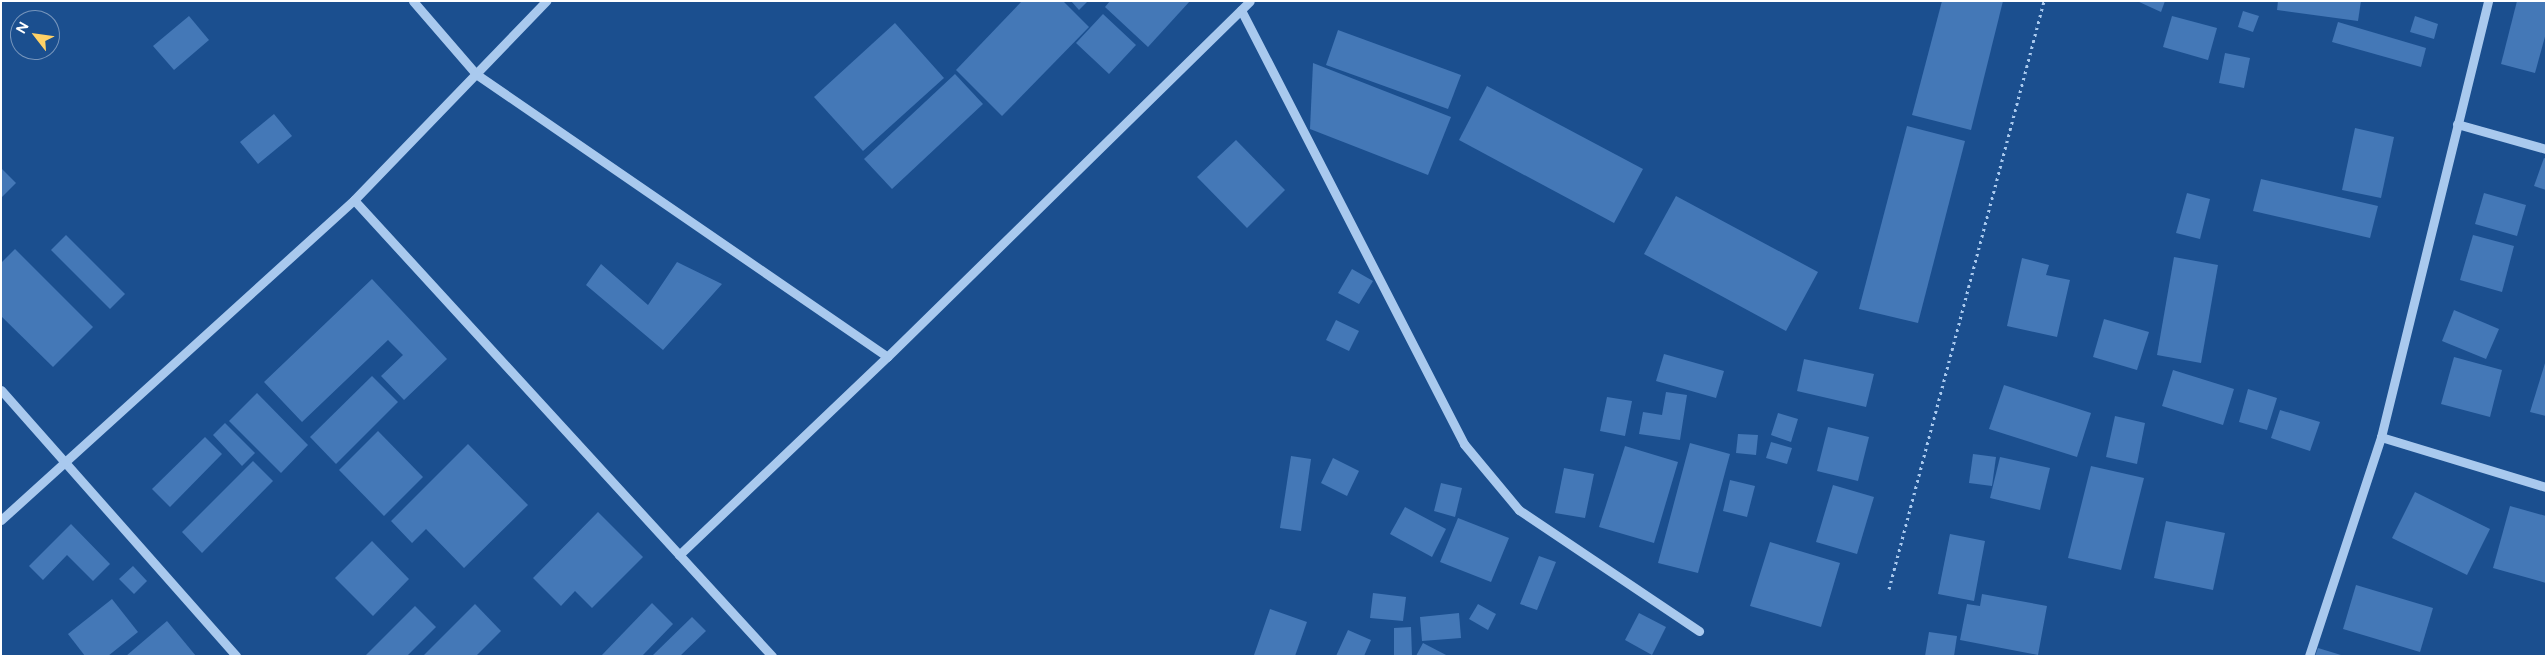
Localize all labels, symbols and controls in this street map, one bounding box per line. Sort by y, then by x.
north arrow [10,10,60,60]
text: N [12,19,33,37]

